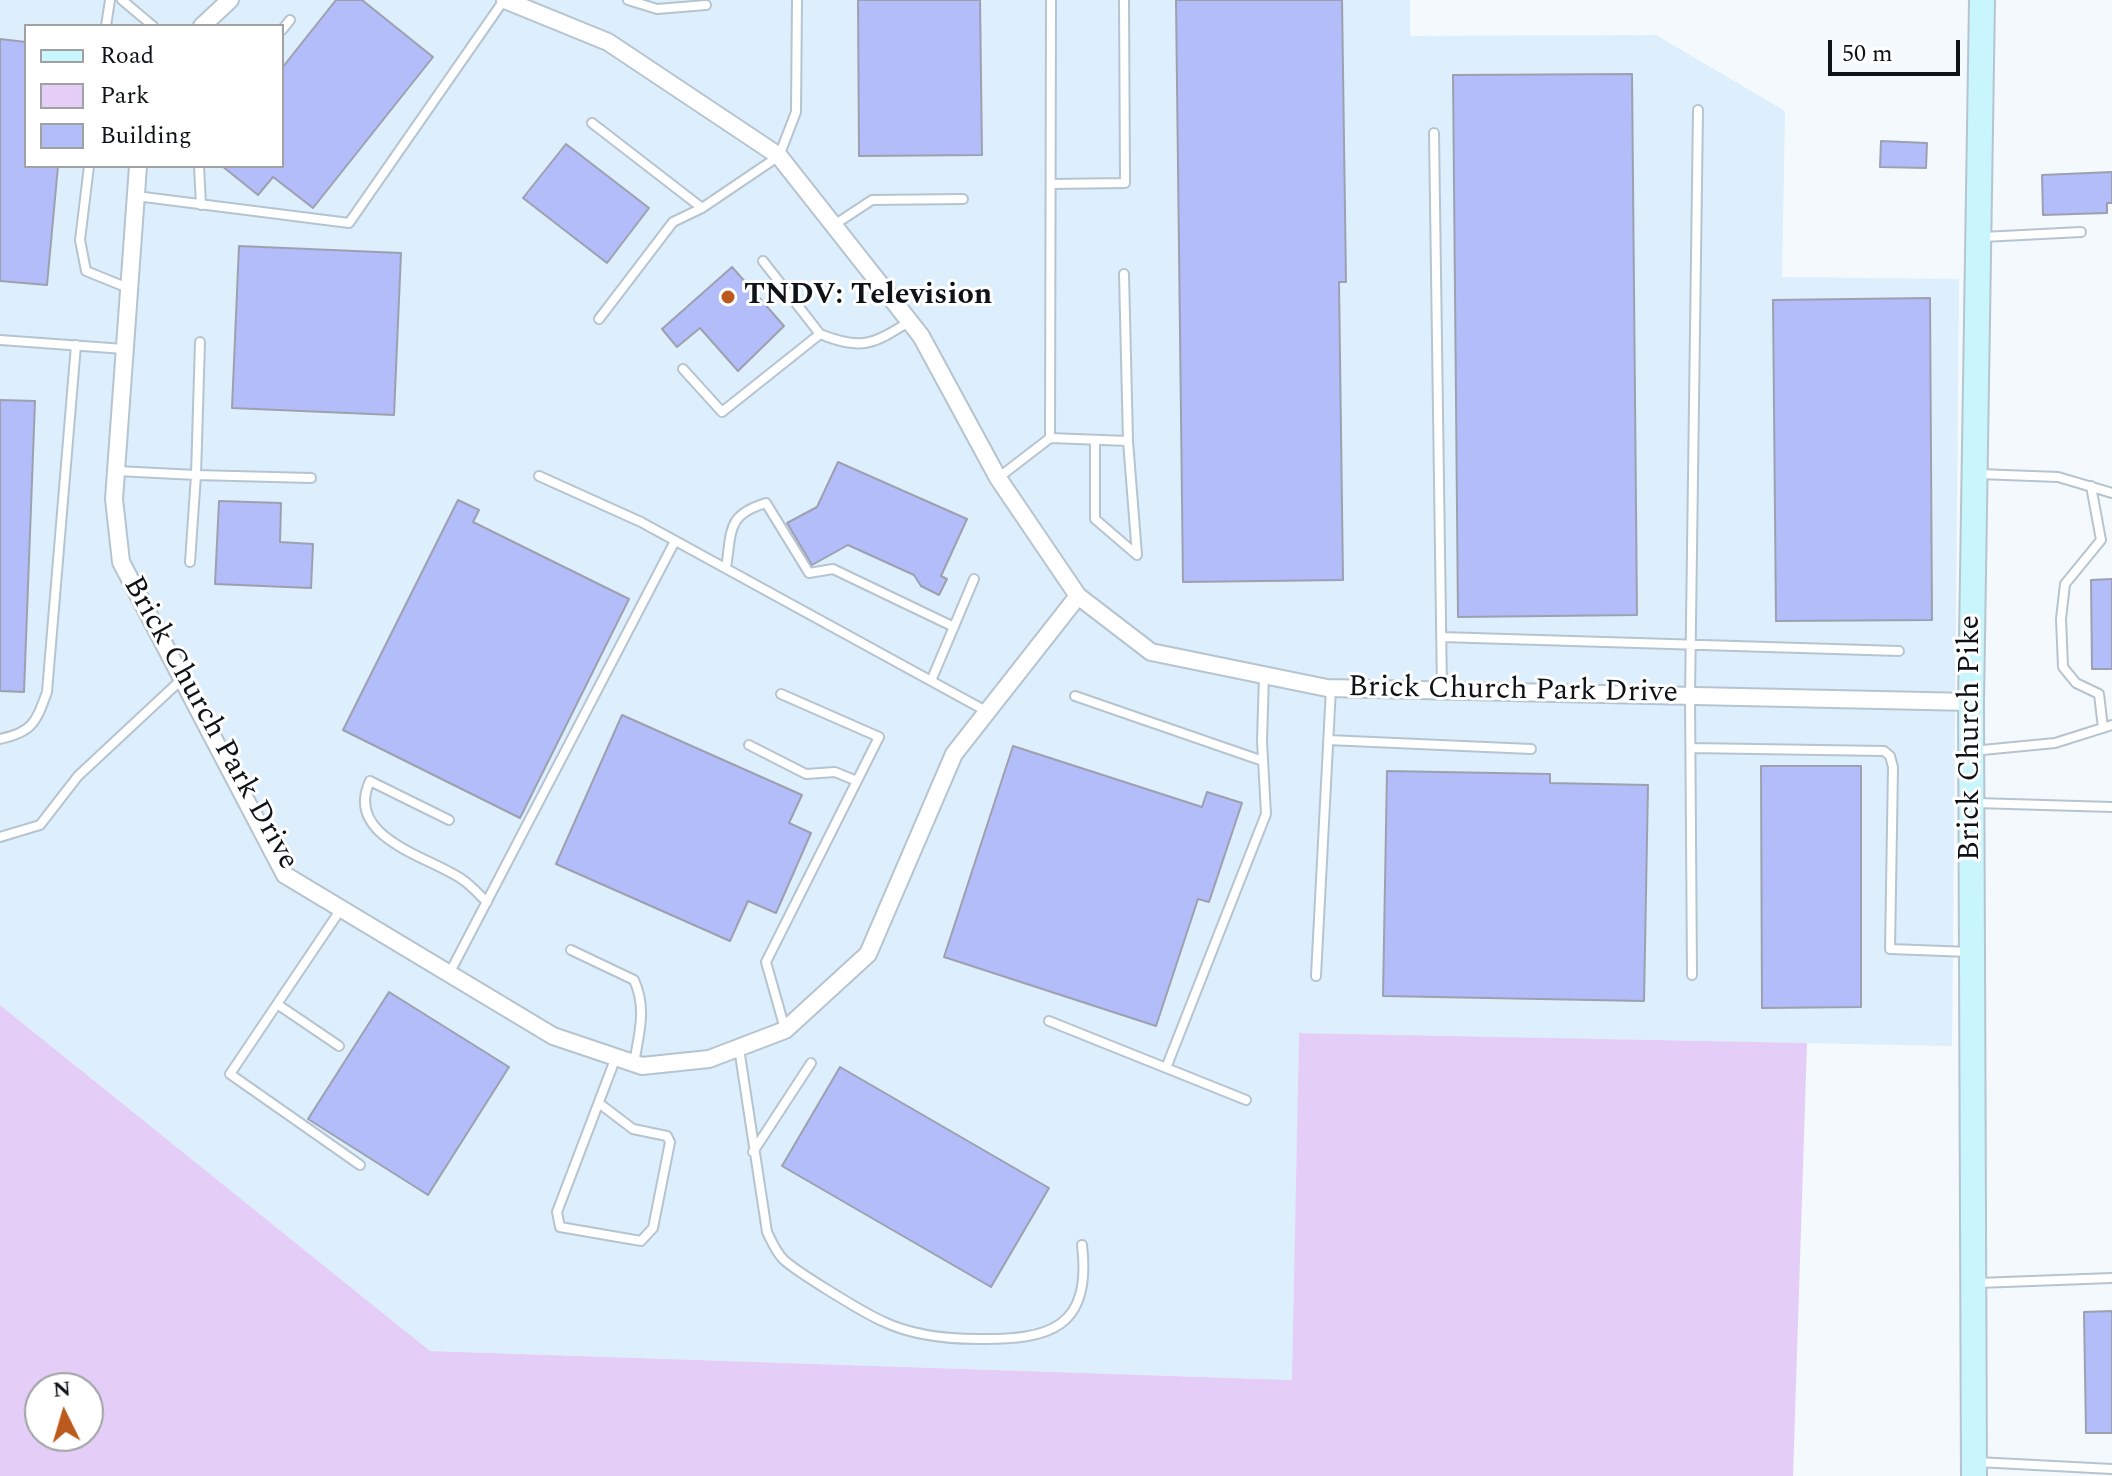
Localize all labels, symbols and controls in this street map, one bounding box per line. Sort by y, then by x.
legend [24,24,284,168]
scale bar [1832,24,1964,74]
text: 50 m [1842,36,1893,72]
text: Road [100,38,154,74]
text: Park [100,78,150,114]
text: Building [100,118,192,154]
place label: TNDV: Television [744,279,992,315]
marker: TNDV: Television [719,288,737,306]
street label: Brick Church Park Drive [113,571,305,877]
street label: Brick Church Pike [1954,615,1990,861]
street label: Brick Church Park Drive [1348,671,1678,713]
north arrow [24,1372,104,1452]
text: N [52,1372,72,1407]

